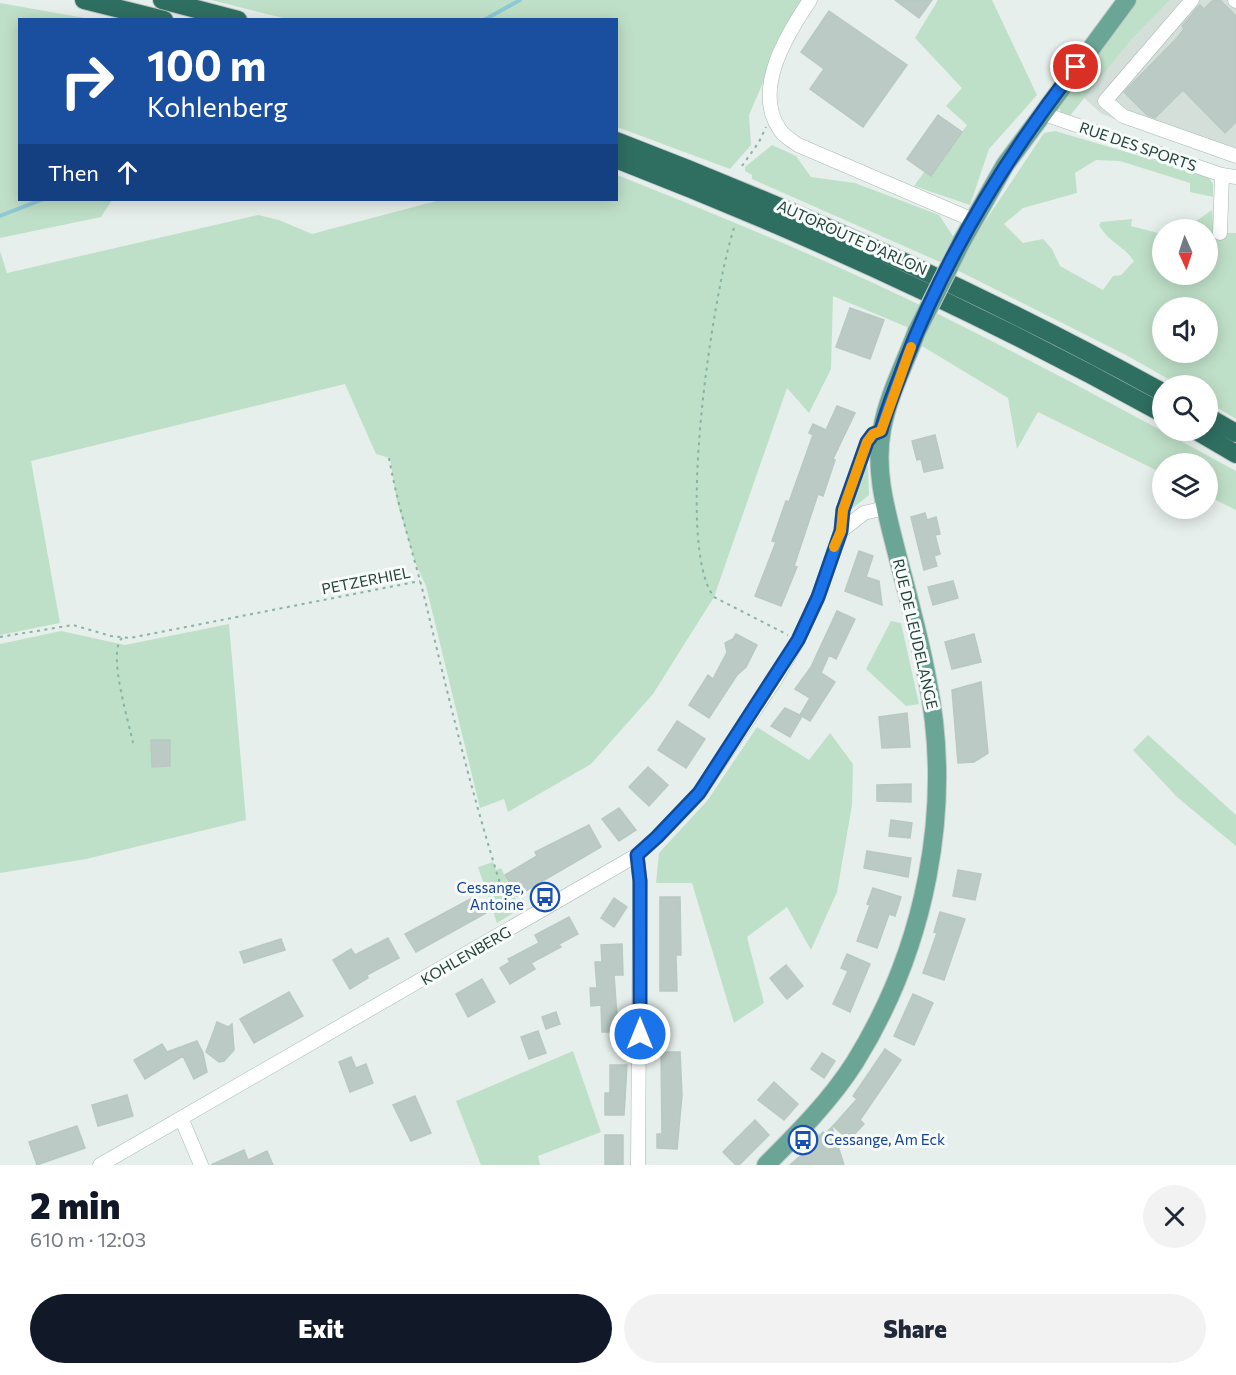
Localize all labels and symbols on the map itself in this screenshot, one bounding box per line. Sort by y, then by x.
pin [1050,41,1101,92]
street label: RUE DES SPORTS [1077,118,1199,175]
street label: AUTOROUTE D'ARLON [775,196,930,278]
north arrow [1152,219,1218,285]
street label: RUE DE LEUDELANGE [890,557,942,711]
street label: PETZERHIEL [320,563,412,597]
place label: Cessange, Antoine [457,878,524,913]
bus stop icon: Cessange, Antoine [529,881,561,913]
street label: KOHLENBERG [417,922,514,988]
position arrow [608,1002,672,1066]
bus stop icon: Cessange, Am Eck [787,1124,819,1156]
place label: Cessange, Am Eck [824,1130,945,1148]

